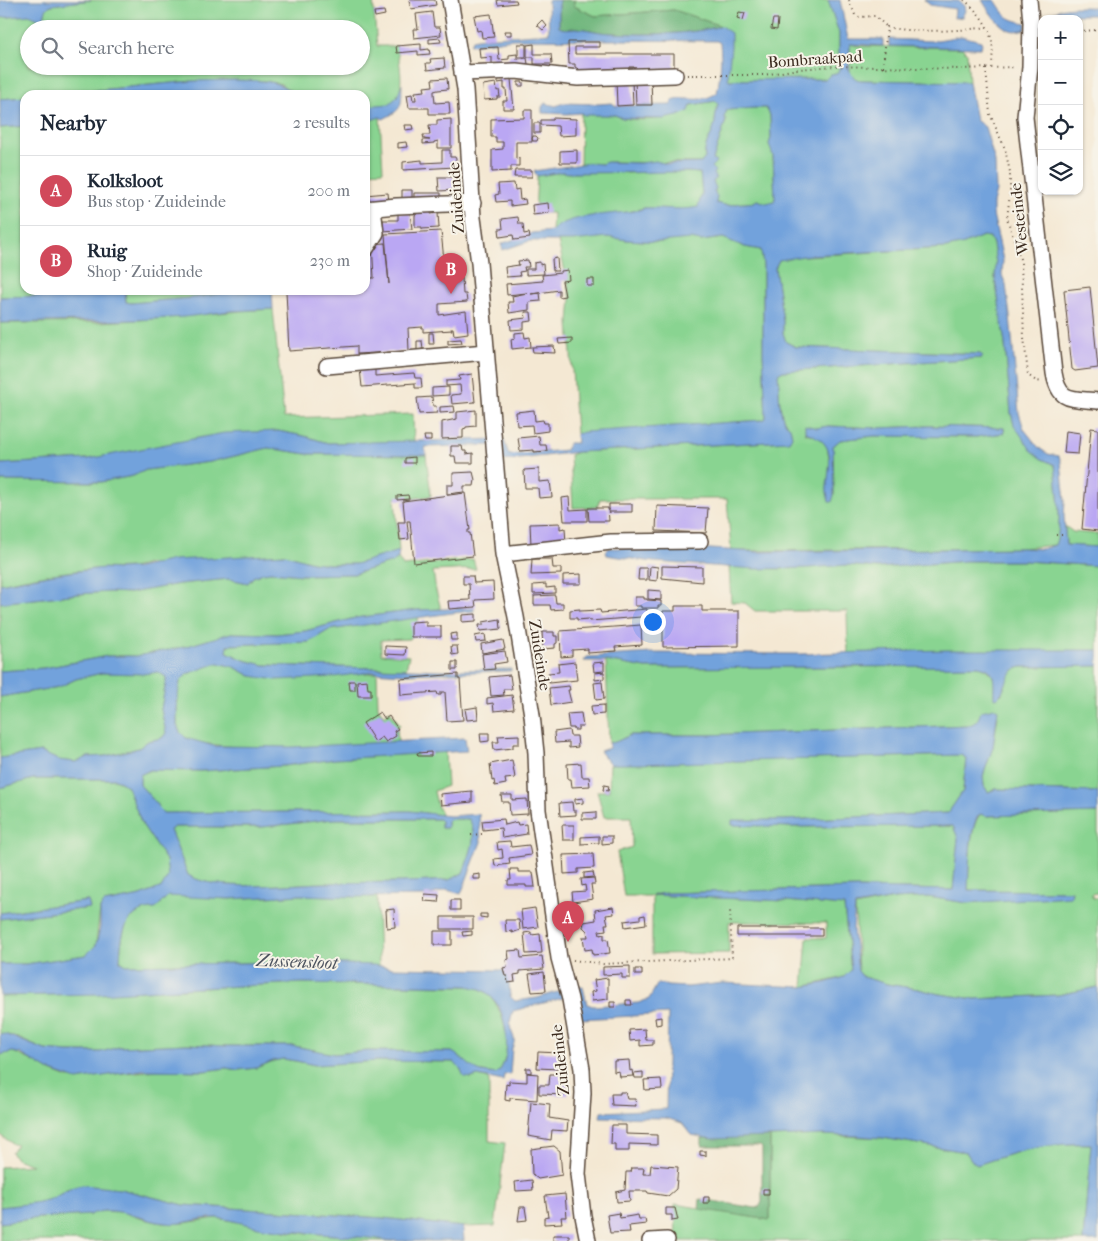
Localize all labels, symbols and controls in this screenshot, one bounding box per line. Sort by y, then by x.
map controls [1038,15,1083,195]
button: + [1038,15,1083,60]
search box [20,20,370,75]
icon: search [38,34,66,62]
text: Search here [78,37,174,59]
street label: Bombraakpad [767,46,863,72]
button: − [1038,60,1083,105]
button: locate [1038,105,1083,150]
text: Nearby [40,111,106,135]
text: 2 results [293,113,350,132]
button: layers [1038,150,1083,195]
street label: Zuideinde [444,162,468,234]
text: Kolksloot [87,170,163,192]
text: A [51,181,61,200]
text: 200 m [307,181,350,200]
street label: Westeinde [1006,182,1032,257]
text: Bus stop · Zuideinde [87,192,226,211]
text: Ruig [87,240,127,262]
text: B [51,251,61,270]
text: 230 m [310,251,350,270]
pin: B [435,253,467,294]
text: Shop · Zuideinde [87,262,203,281]
your location [640,609,666,635]
street label: Zuideinde [525,618,555,692]
pin: A [552,901,584,942]
water label: Zussensloot [255,950,340,974]
street label: Zuideinde [547,1023,573,1097]

